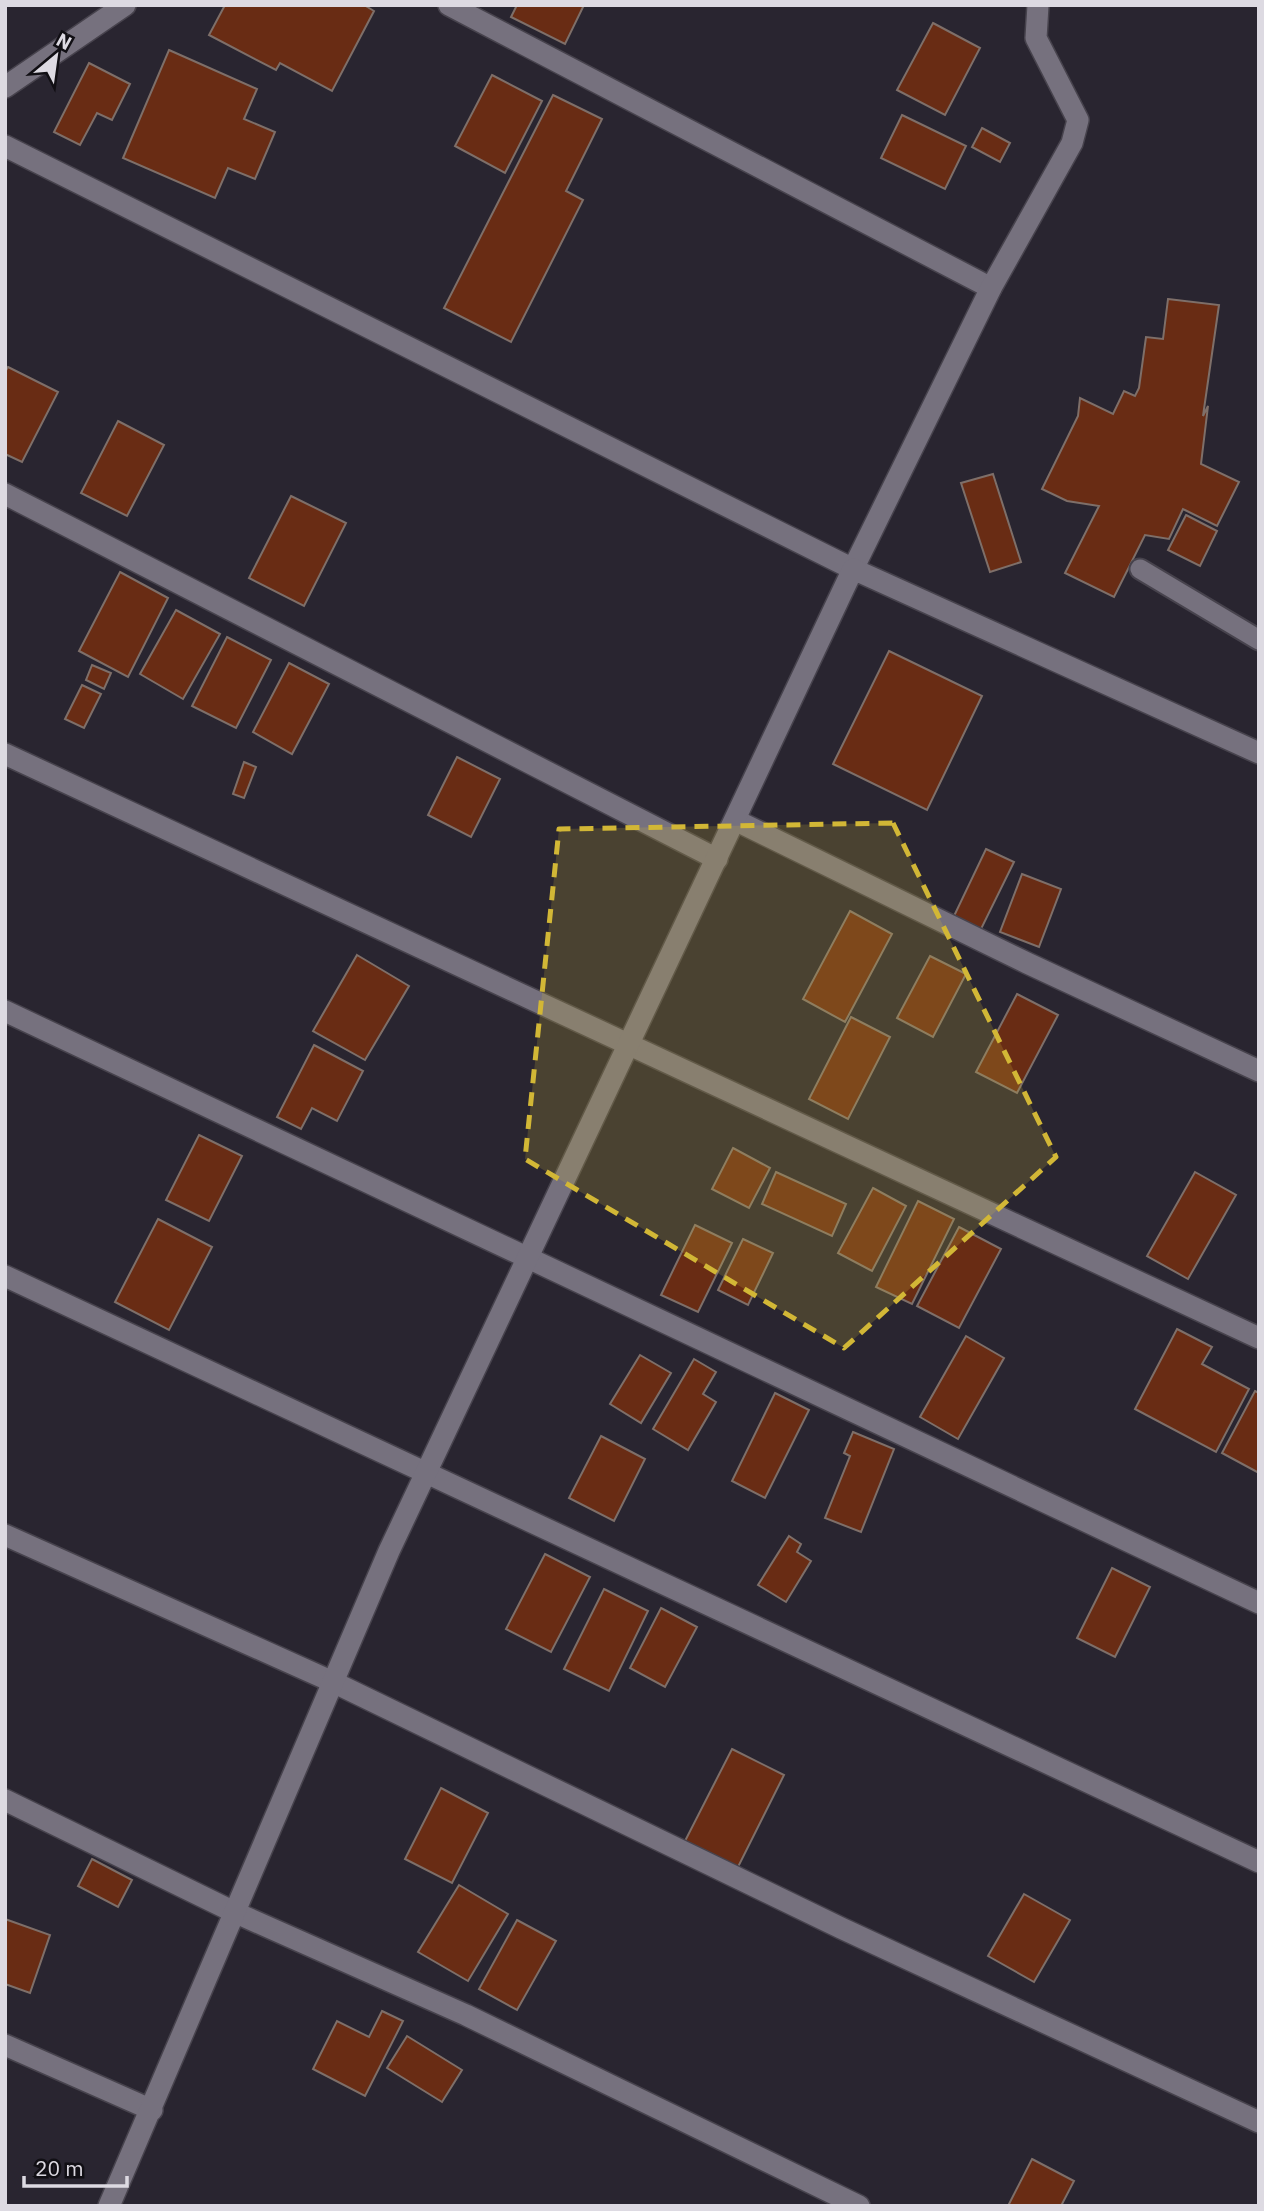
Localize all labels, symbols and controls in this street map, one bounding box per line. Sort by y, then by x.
north arrow [21,21,91,91]
text: N [52,27,76,55]
scale bar [24,2144,128,2188]
text: 20 m [35,2154,84,2182]

